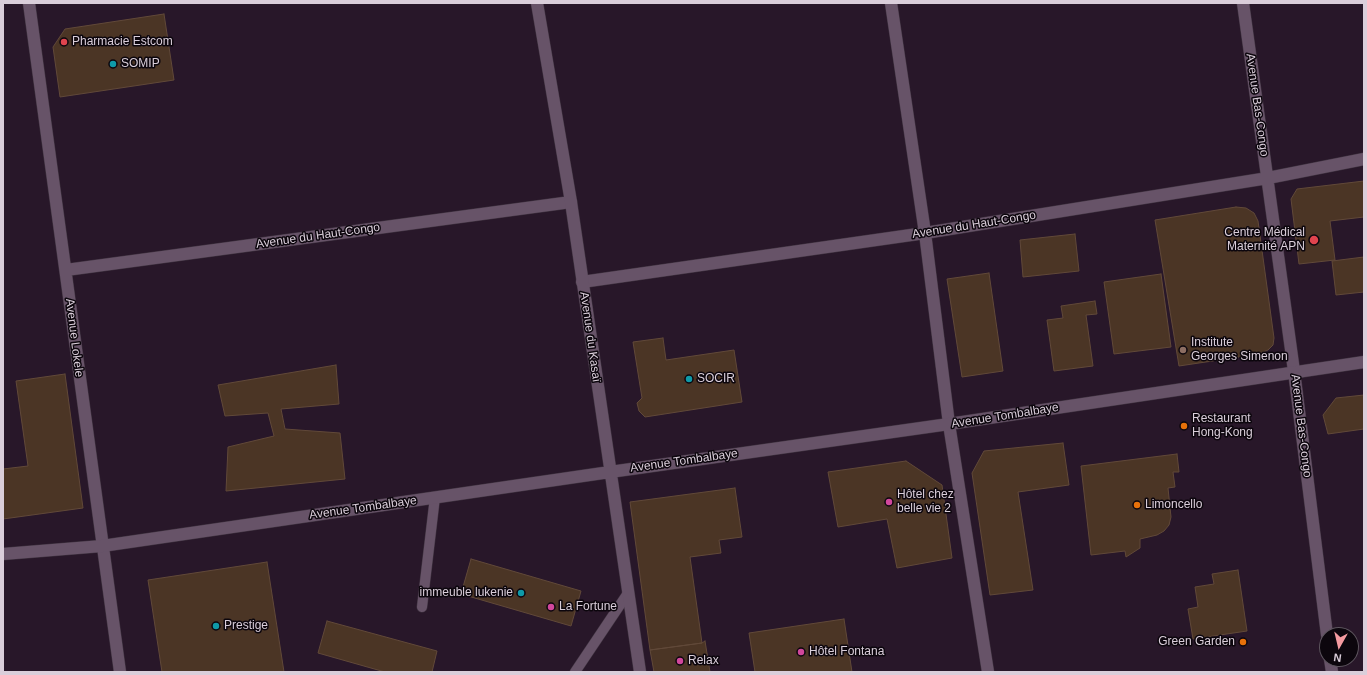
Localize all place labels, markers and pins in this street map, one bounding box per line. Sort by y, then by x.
place label: Pharmacie Estcom [72,35,173,49]
marker: Pharmacie Estcom [59,37,69,47]
place label: SOMIP [121,57,160,71]
marker: SOMIP [108,59,118,69]
place label: Centre Médical Maternité APN [1224,226,1305,254]
marker: Centre Médical Maternité APN [1308,234,1320,246]
place label: Institute Georges Simenon [1191,336,1288,364]
marker: Institute Georges Simenon [1178,345,1188,355]
place label: SOCIR [697,372,735,386]
marker: SOCIR [684,374,694,384]
place label: Restaurant Hong-Kong [1192,412,1253,440]
marker: Restaurant Hong-Kong [1179,421,1189,431]
place label: Hôtel chez belle vie 2 [897,488,954,516]
marker: Hôtel chez belle vie 2 [884,497,894,507]
place label: Limoncello [1145,498,1202,512]
marker: Limoncello [1132,500,1142,510]
place label: immeuble lukenie [420,586,513,600]
marker: immeuble lukenie [516,588,526,598]
place label: La Fortune [559,600,617,614]
marker: La Fortune [546,602,556,612]
place label: Prestige [224,619,268,633]
marker: Prestige [211,621,221,631]
place label: Green Garden [1158,635,1235,649]
marker: Green Garden [1238,637,1248,647]
place label: Hôtel Fontana [809,645,884,659]
marker: Hôtel Fontana [796,647,806,657]
place label: Relax [688,654,719,668]
marker: Relax [675,656,685,666]

